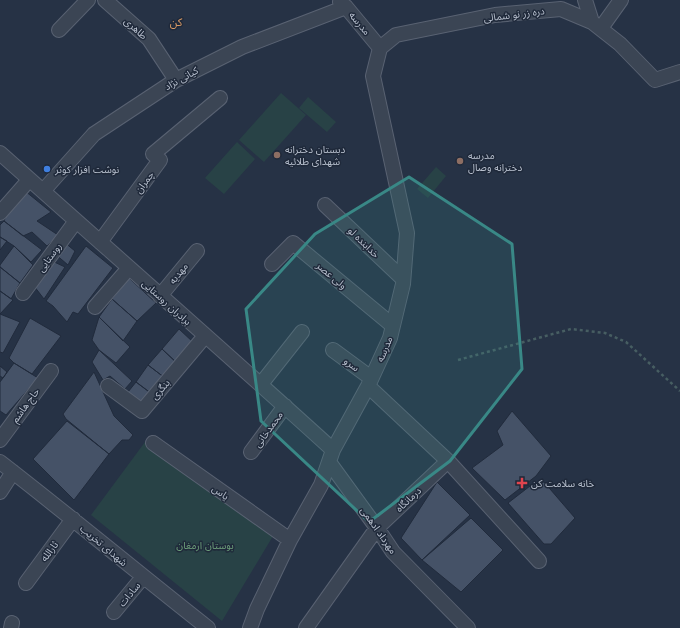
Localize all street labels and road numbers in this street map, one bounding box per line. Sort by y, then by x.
street label: دره زر نو شمالی [483,5,546,25]
street label: مدرسه [346,10,372,38]
street label: طاهری [121,15,150,42]
street label: کیانی نژاد [162,64,201,93]
street label: چمران [133,169,157,196]
street label: خدابنده لو [345,225,382,261]
street label: روستایی [35,240,65,274]
street label: ولی عصر [313,259,349,292]
street label: مهدیه [167,261,190,286]
street label: برادران روستایی [139,278,194,328]
street label: مدرسه [374,335,396,364]
street label: سرو [341,355,362,375]
street label: بنگری [149,377,173,402]
street label: حاج هاشم [9,386,43,426]
street label: محمدخانی [252,409,285,449]
street label: یاس [210,483,231,502]
street label: درمانگاه [393,485,424,515]
street label: مهرداد ادهمی [358,505,399,556]
street label: شهدای تخریب [77,523,130,569]
street label: ثارالله [38,539,61,564]
street label: سادات [116,580,143,609]

